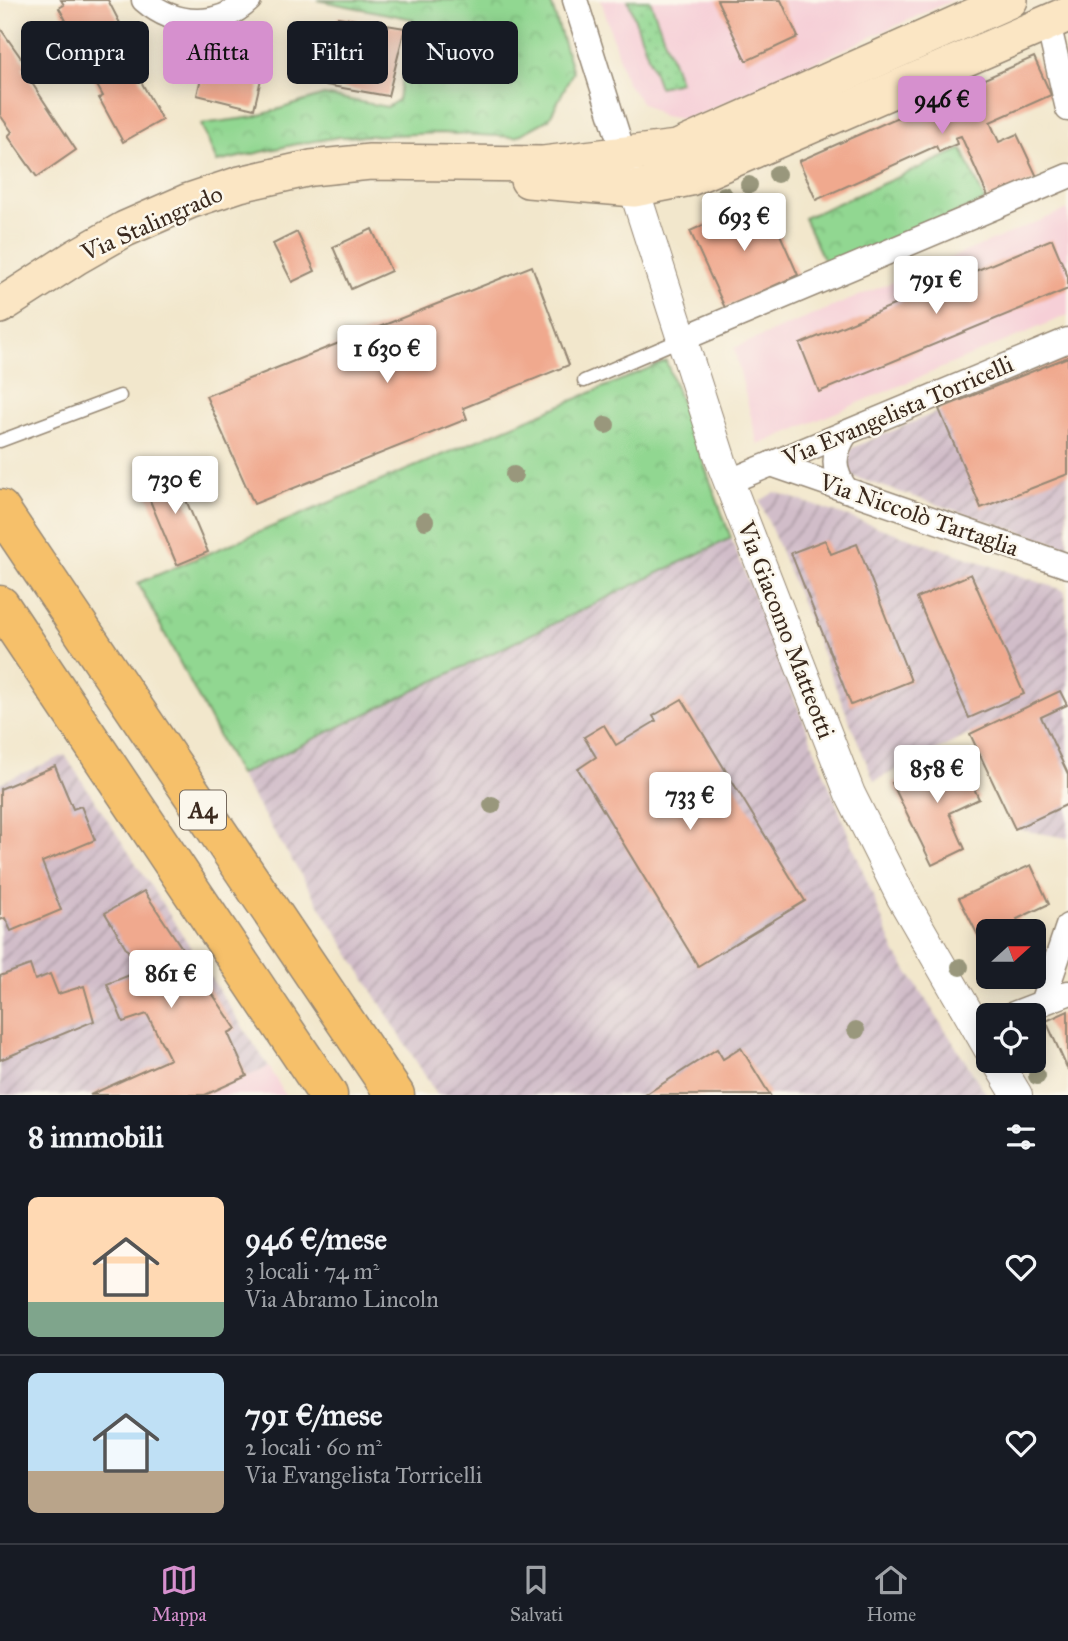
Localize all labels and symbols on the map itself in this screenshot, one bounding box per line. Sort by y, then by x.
pin: 946 € [893,76,991,136]
street label: Via Stalingrado [76,178,227,268]
pin: 693 € [695,194,793,253]
pin: 791 € [887,256,985,316]
pin: 1 630 € [322,326,452,385]
street label: Via Evangelista Torricelli [777,349,1018,474]
pin: 730 € [126,456,224,516]
street label: Via Niccolò Tartaglia [814,467,1023,563]
street label: Via Giacomo Matteotti [730,516,841,743]
pin: 858 € [888,746,986,805]
pin: 733 € [641,772,739,832]
road number: A4 [180,790,226,830]
north arrow [976,919,1046,989]
pin: 861 € [122,950,220,1010]

